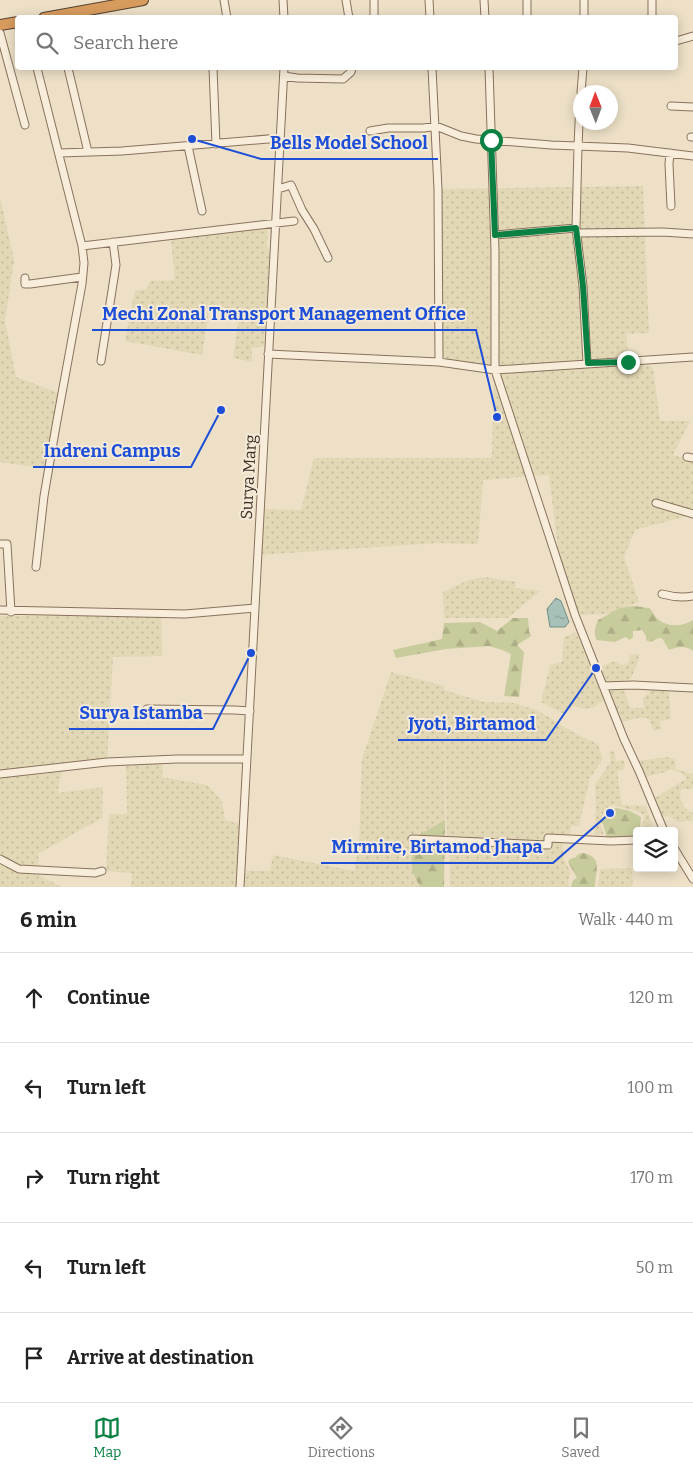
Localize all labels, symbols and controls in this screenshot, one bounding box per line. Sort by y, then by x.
search box [15,15,678,70]
icon: search [33,29,61,57]
text: Search here [73,31,178,54]
north arrow [573,85,618,130]
callout: Bells Model School [261,126,438,159]
route start [480,129,503,152]
text: Bells Model School [270,132,428,154]
callout: Mechi Zonal Transport Management Office [92,297,476,330]
text: Mechi Zonal Transport Management Office [102,303,466,325]
route end [617,351,640,374]
callout: Indreni Campus [33,434,191,467]
street label: Surya Marg [237,434,260,520]
text: Indreni Campus [43,440,181,462]
callout: Surya Istamba [69,696,213,729]
text: Surya Istamba [79,702,203,724]
callout: Jyoti, Birtamod [398,707,546,740]
text: Jyoti, Birtamod [407,713,536,735]
map controls [633,827,678,872]
button: layers [633,827,678,872]
callout: Mirmire, Birtamod Jhapa [321,830,553,863]
text: Mirmire, Birtamod Jhapa [331,836,543,858]
text: 6 min [20,907,76,933]
text: Walk · 440 m [578,910,673,929]
icon: ahead [20,984,48,1012]
text: Continue [67,986,150,1009]
text: 120 m [629,988,673,1007]
icon: left [20,1074,48,1102]
text: Turn left [67,1076,146,1099]
text: 100 m [628,1078,673,1097]
icon: right [20,1164,48,1192]
text: Turn right [67,1166,160,1189]
text: 170 m [630,1168,673,1187]
icon: left [20,1254,48,1282]
text: Turn left [67,1256,146,1279]
text: 50 m [636,1258,673,1277]
icon: arrive [20,1344,48,1372]
text: Arrive at destination [67,1346,254,1369]
tab: Map [93,1414,121,1461]
tab: Directions [308,1414,375,1461]
tab: Saved [561,1414,600,1461]

